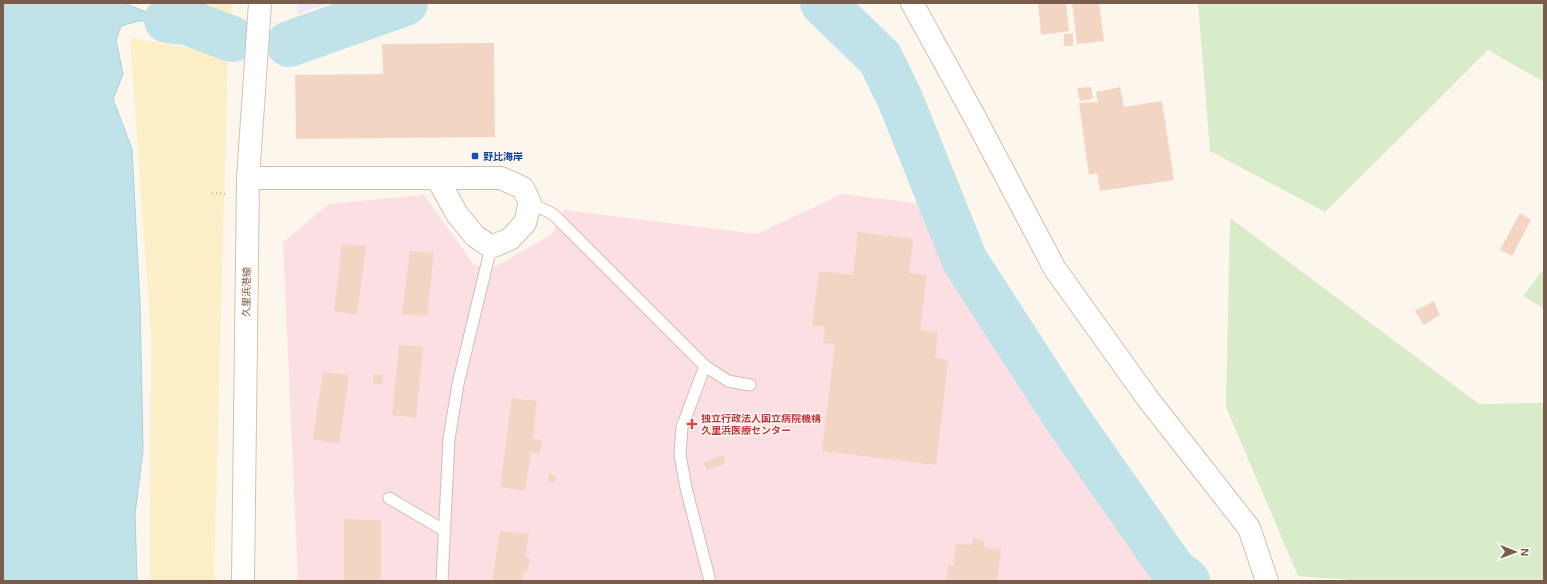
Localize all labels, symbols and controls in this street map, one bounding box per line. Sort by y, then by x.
marker: 野比海岸 [470,151,480,161]
place label: 野比海岸 [483,151,523,162]
street label: 久里浜港線 [241,267,252,317]
place label: 独立行政法人国立病院機構 久里浜医療センター [701,413,821,436]
marker: 独立行政法人国立病院機構 久里浜医療センター [686,418,698,430]
north arrow [1495,532,1535,572]
text: N [1519,548,1531,556]

